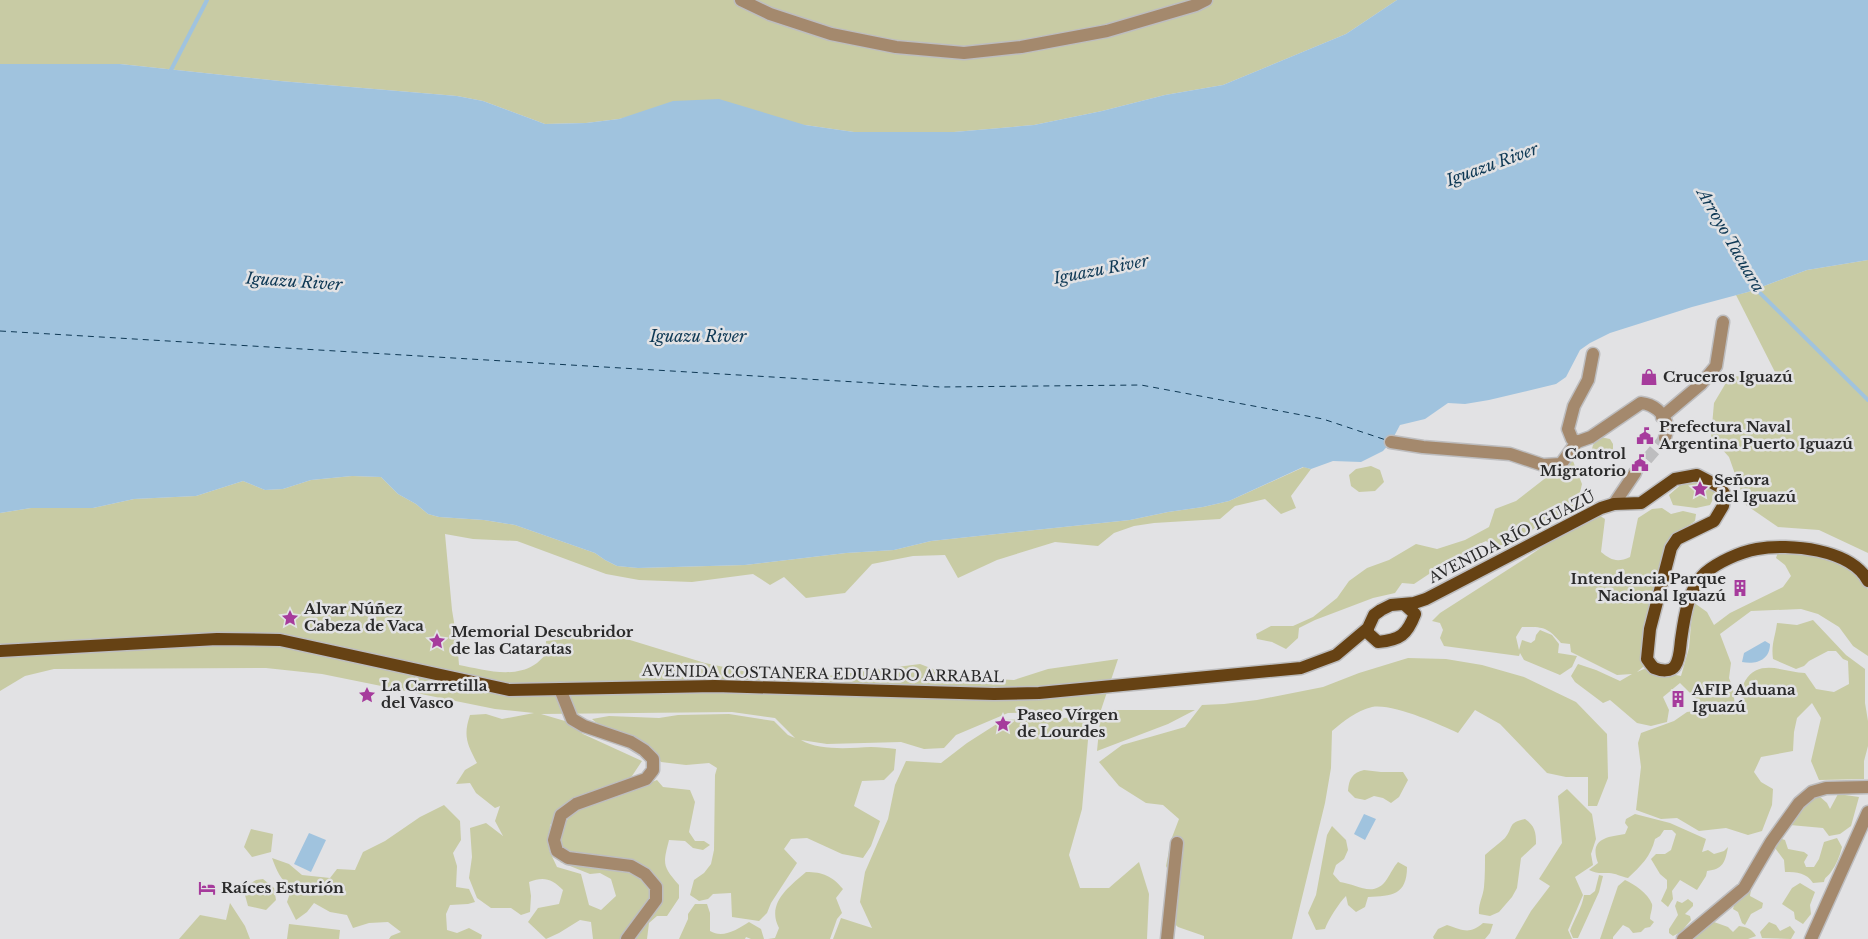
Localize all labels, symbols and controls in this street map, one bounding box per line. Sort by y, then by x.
water label: Iguazu River [1442,138,1541,190]
water label: Arroyo Tacuara [1692,183,1769,296]
water label: Iguazu River [1051,250,1151,288]
water label: Iguazu River [244,268,344,294]
water label: Iguazu River [649,326,747,346]
shop icon: Cruceros Iguazú [1639,367,1659,387]
place label: Cruceros Iguazú [1663,367,1793,386]
place label: Prefectura Naval Argentina Puerto Iguazú [1658,417,1853,453]
public building icon: Prefectura Naval Argentina Puerto Iguazú [1635,426,1655,446]
place label: Control Migratorio [1540,444,1627,480]
public building icon: Control Migratorio [1630,453,1650,473]
place label: Señora del Iguazú [1714,470,1797,506]
place icon: Señora del Iguazú [1690,479,1710,499]
street label: AVENIDA RÍO IGUAZÚ [1424,486,1598,587]
place label: Intendencia Parque Nacional Iguazú [1571,569,1726,605]
building icon: Intendencia Parque Nacional Iguazú [1730,578,1750,598]
place label: Alvar Núñez Cabeza de Vaca [303,599,424,635]
place icon: Alvar Núñez Cabeza de Vaca [280,608,300,628]
place label: Memorial Descubridor de las Cataratas [451,622,634,658]
place icon: Memorial Descubridor de las Cataratas [427,631,447,651]
street label: AVENIDA COSTANERA EDUARDO ARRABAL [641,661,1004,686]
place label: La Carrretilla del Vasco [381,676,488,712]
place label: AFIP Aduana Iguazú [1691,680,1796,716]
place icon: La Carrretilla del Vasco [357,685,377,705]
building icon: AFIP Aduana Iguazú [1668,689,1688,709]
place label: Paseo Vírgen de Lourdes [1017,705,1119,741]
place icon: Paseo Vírgen de Lourdes [993,714,1013,734]
hotel icon: Raíces Esturión [197,878,217,898]
place label: Raíces Esturión [221,878,344,897]

